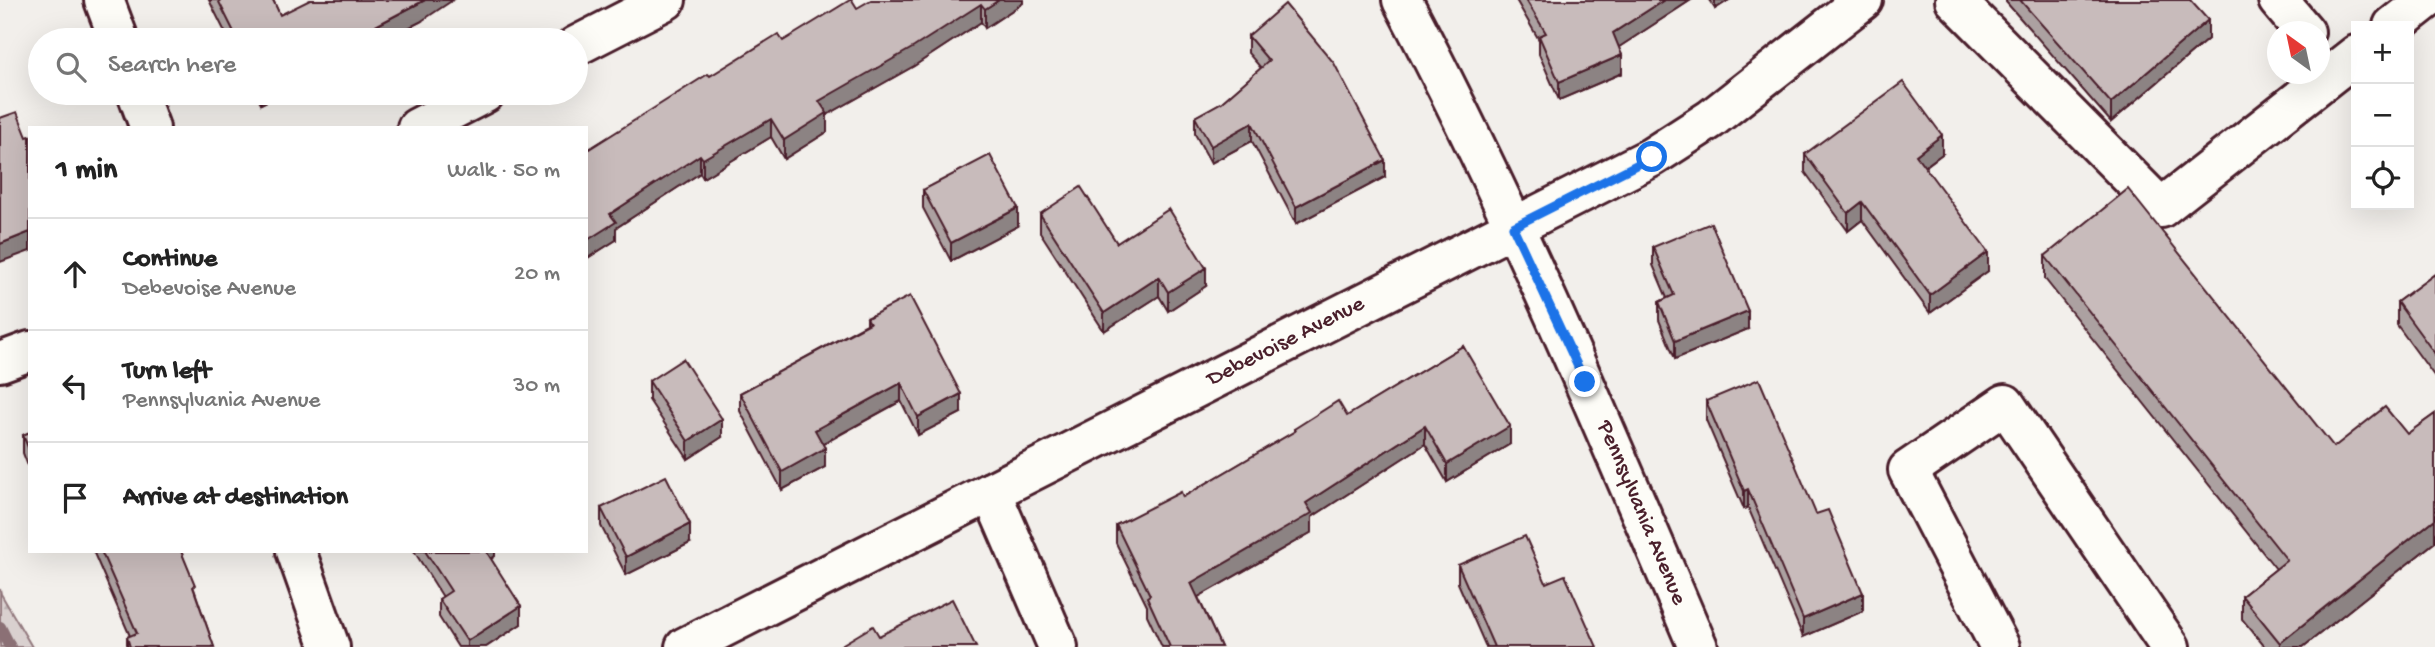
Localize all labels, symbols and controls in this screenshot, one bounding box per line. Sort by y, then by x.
north arrow [2267,21,2330,84]
map controls [2351,21,2414,210]
button: + [2351,21,2414,84]
search box [28,28,588,105]
icon: search [52,48,90,86]
text: Search here [108,51,236,82]
button: − [2351,84,2414,147]
route start [1636,141,1667,172]
button: locate [2351,147,2414,210]
text: 1 min [56,154,117,189]
text: Walk · 50 m [447,158,560,185]
text: Continue [123,245,217,276]
icon: ahead [56,255,94,293]
text: 20 m [514,261,560,288]
text: Debevoise Avenue [123,276,296,303]
street label: Debevoise Avenue [1201,290,1370,394]
text: Turn left [123,357,211,388]
route end [1569,366,1600,397]
icon: left [56,367,94,405]
text: 30 m [513,373,560,400]
text: Pennsylvania Avenue [123,388,320,415]
street label: Pennsylvania Avenue [1590,416,1692,610]
icon: arrive [56,479,94,517]
text: Arrive at destination [123,483,348,514]

